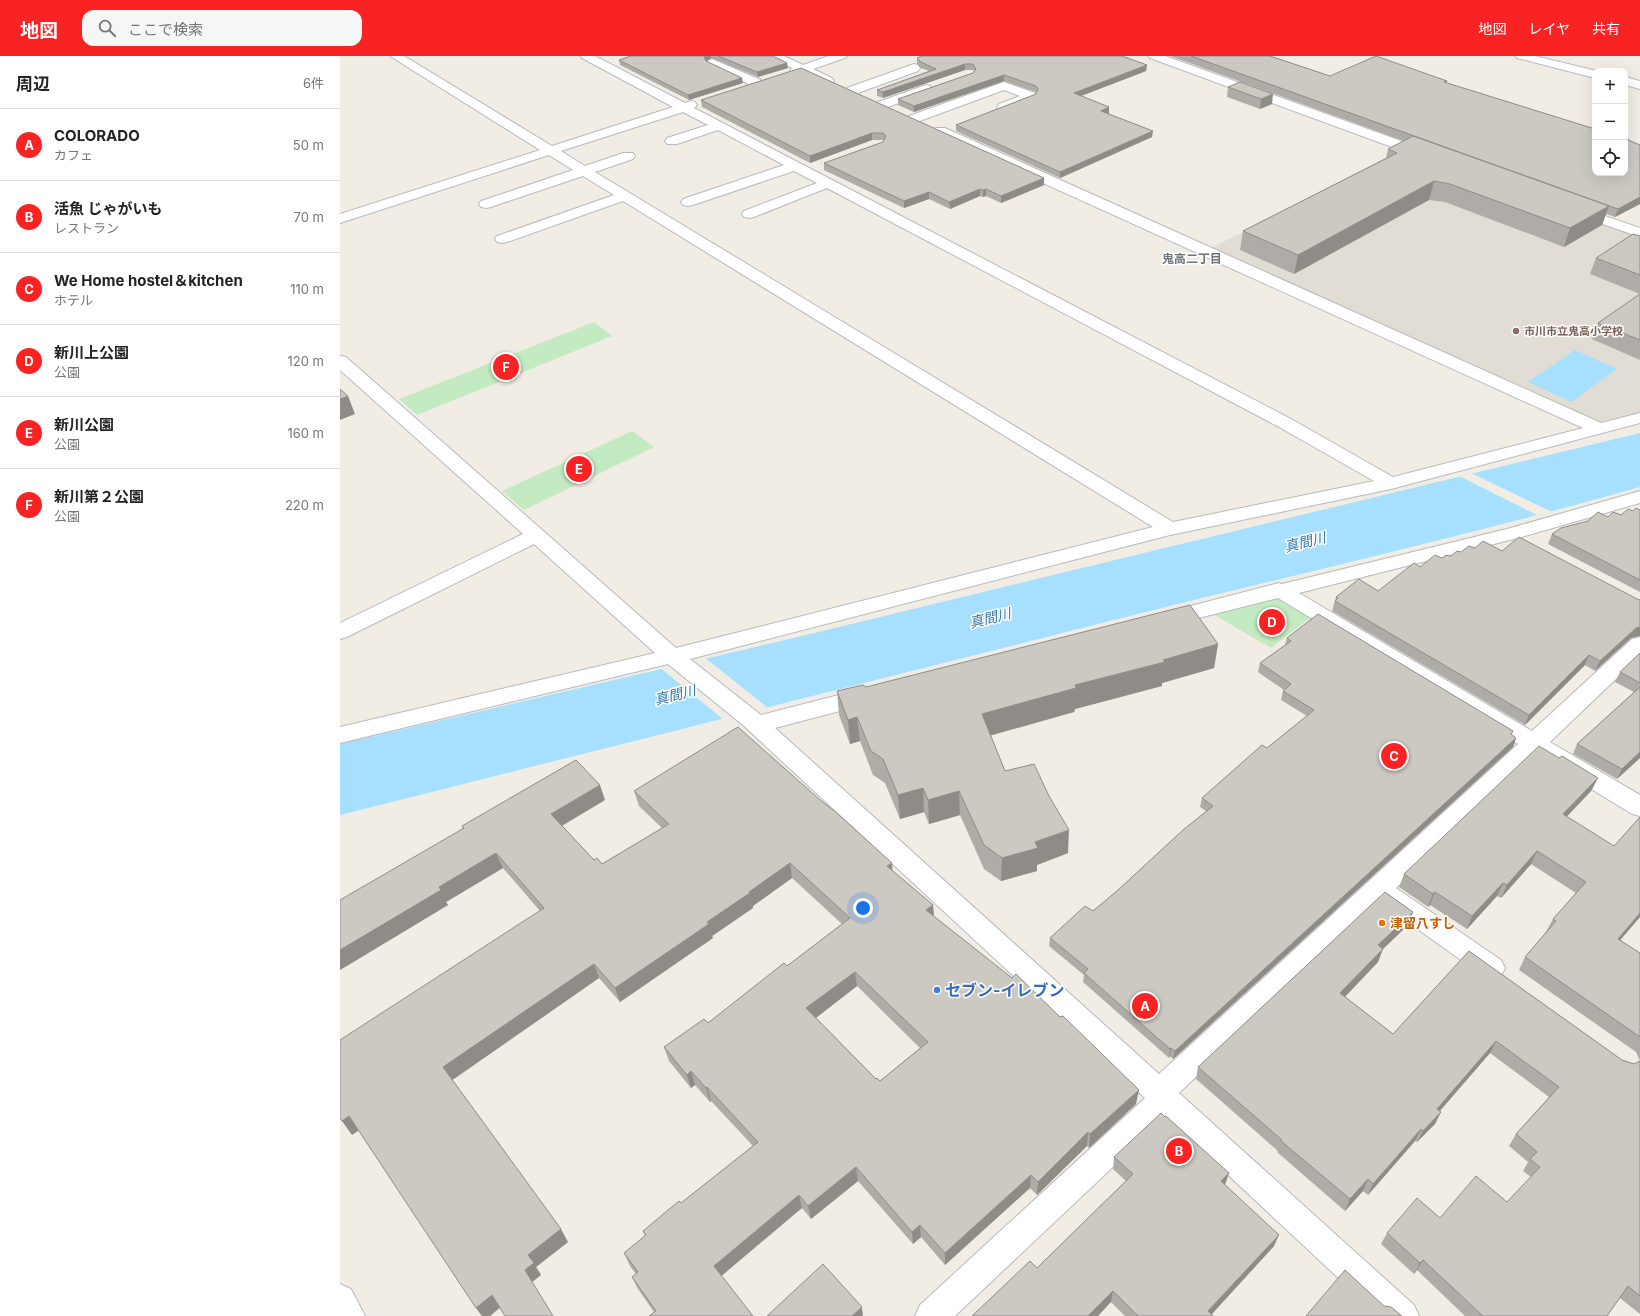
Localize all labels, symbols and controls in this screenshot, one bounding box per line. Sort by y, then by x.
search box [82,10,362,46]
icon: search [96,17,118,39]
text: 地図 [20,19,58,42]
text: ここで検索 [128,20,203,39]
text: 地図 [1478,20,1506,37]
text: レイヤ [1528,20,1570,37]
text: 共有 [1592,20,1620,37]
map controls [1592,68,1628,176]
button: + [1592,68,1628,104]
text: 周辺 [16,74,50,94]
text: 6件 [303,75,324,91]
button: − [1592,104,1628,140]
text: COLORADO [54,126,140,145]
text: A [24,137,34,153]
text: 50 m [293,137,324,153]
button: locate [1592,140,1628,176]
text: カフェ [54,147,93,163]
text: 活魚 じゃがいも [54,199,163,218]
text: B [25,209,33,225]
text: 70 m [294,209,324,225]
text: レストラン [54,220,119,236]
district label: 鬼高二丁目 [1162,251,1222,266]
text: We Home hostel＆kitchen [54,271,243,290]
text: C [24,281,34,297]
text: 110 m [290,281,324,297]
text: ホテル [54,292,93,308]
place label: 市川市立鬼高小学校 [1524,324,1623,338]
marker: 市川市立鬼高小学校 [1511,326,1521,336]
text: 新川上公園 [54,343,129,362]
pin: F [493,352,519,382]
text: D [24,353,34,369]
text: 120 m [288,353,324,369]
text: 公園 [54,364,80,380]
text: 新川公園 [54,415,114,434]
text: E [25,425,33,441]
text: 160 m [287,425,324,441]
text: 公園 [54,436,80,452]
pin: E [566,454,592,484]
text: 新川第２公園 [54,487,144,506]
text: F [25,497,33,513]
text: 220 m [285,497,324,513]
text: 公園 [54,508,80,524]
water label: 真間川 [1282,528,1329,555]
water label: 真間川 [967,604,1014,631]
pin: D [1259,607,1285,637]
water label: 真間川 [652,681,699,708]
pin: C [1381,741,1407,771]
your location [853,898,873,918]
place label: 津留八すし [1390,915,1455,931]
marker: 津留八すし [1377,918,1387,928]
place label: セブン-イレブン [945,980,1065,1000]
marker: セブン-イレブン [932,985,942,995]
pin: A [1132,991,1158,1021]
pin: B [1166,1136,1192,1166]

